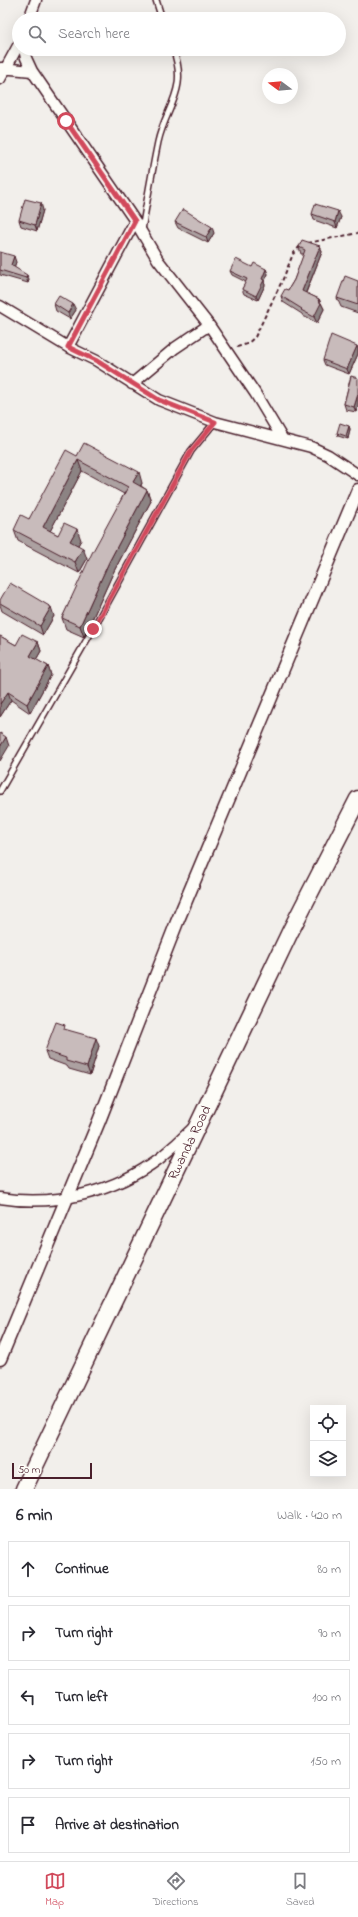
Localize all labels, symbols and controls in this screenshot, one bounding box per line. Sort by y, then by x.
search box [12,12,346,56]
icon: search [26,23,48,45]
text: Search here [58,23,130,45]
north arrow [262,68,298,104]
route start [57,112,75,130]
route end [84,620,102,638]
street label: Rwanda Road [163,1102,217,1184]
map controls [310,1405,346,1477]
button: locate [310,1405,346,1441]
button: layers [310,1441,346,1477]
scale bar [12,1461,92,1480]
text: 50 m [18,1462,40,1478]
text: 6 min [16,1503,52,1528]
text: Walk · 420 m [277,1506,342,1525]
icon: ahead [17,1558,39,1580]
text: Continue [55,1558,109,1580]
text: 80 m [317,1560,341,1579]
icon: right [17,1622,39,1644]
text: Turn right [55,1622,113,1644]
text: 90 m [318,1624,341,1643]
icon: left [17,1686,39,1708]
text: Turn left [55,1686,108,1708]
text: 100 m [312,1688,341,1707]
icon: right [17,1750,39,1772]
text: Turn right [55,1750,113,1772]
text: 150 m [310,1752,341,1771]
icon: arrive [17,1814,39,1836]
text: Arrive at destination [55,1814,179,1836]
tab: Map [44,1870,66,1910]
tab: Directions [153,1870,198,1910]
tab: Saved [286,1870,314,1910]

